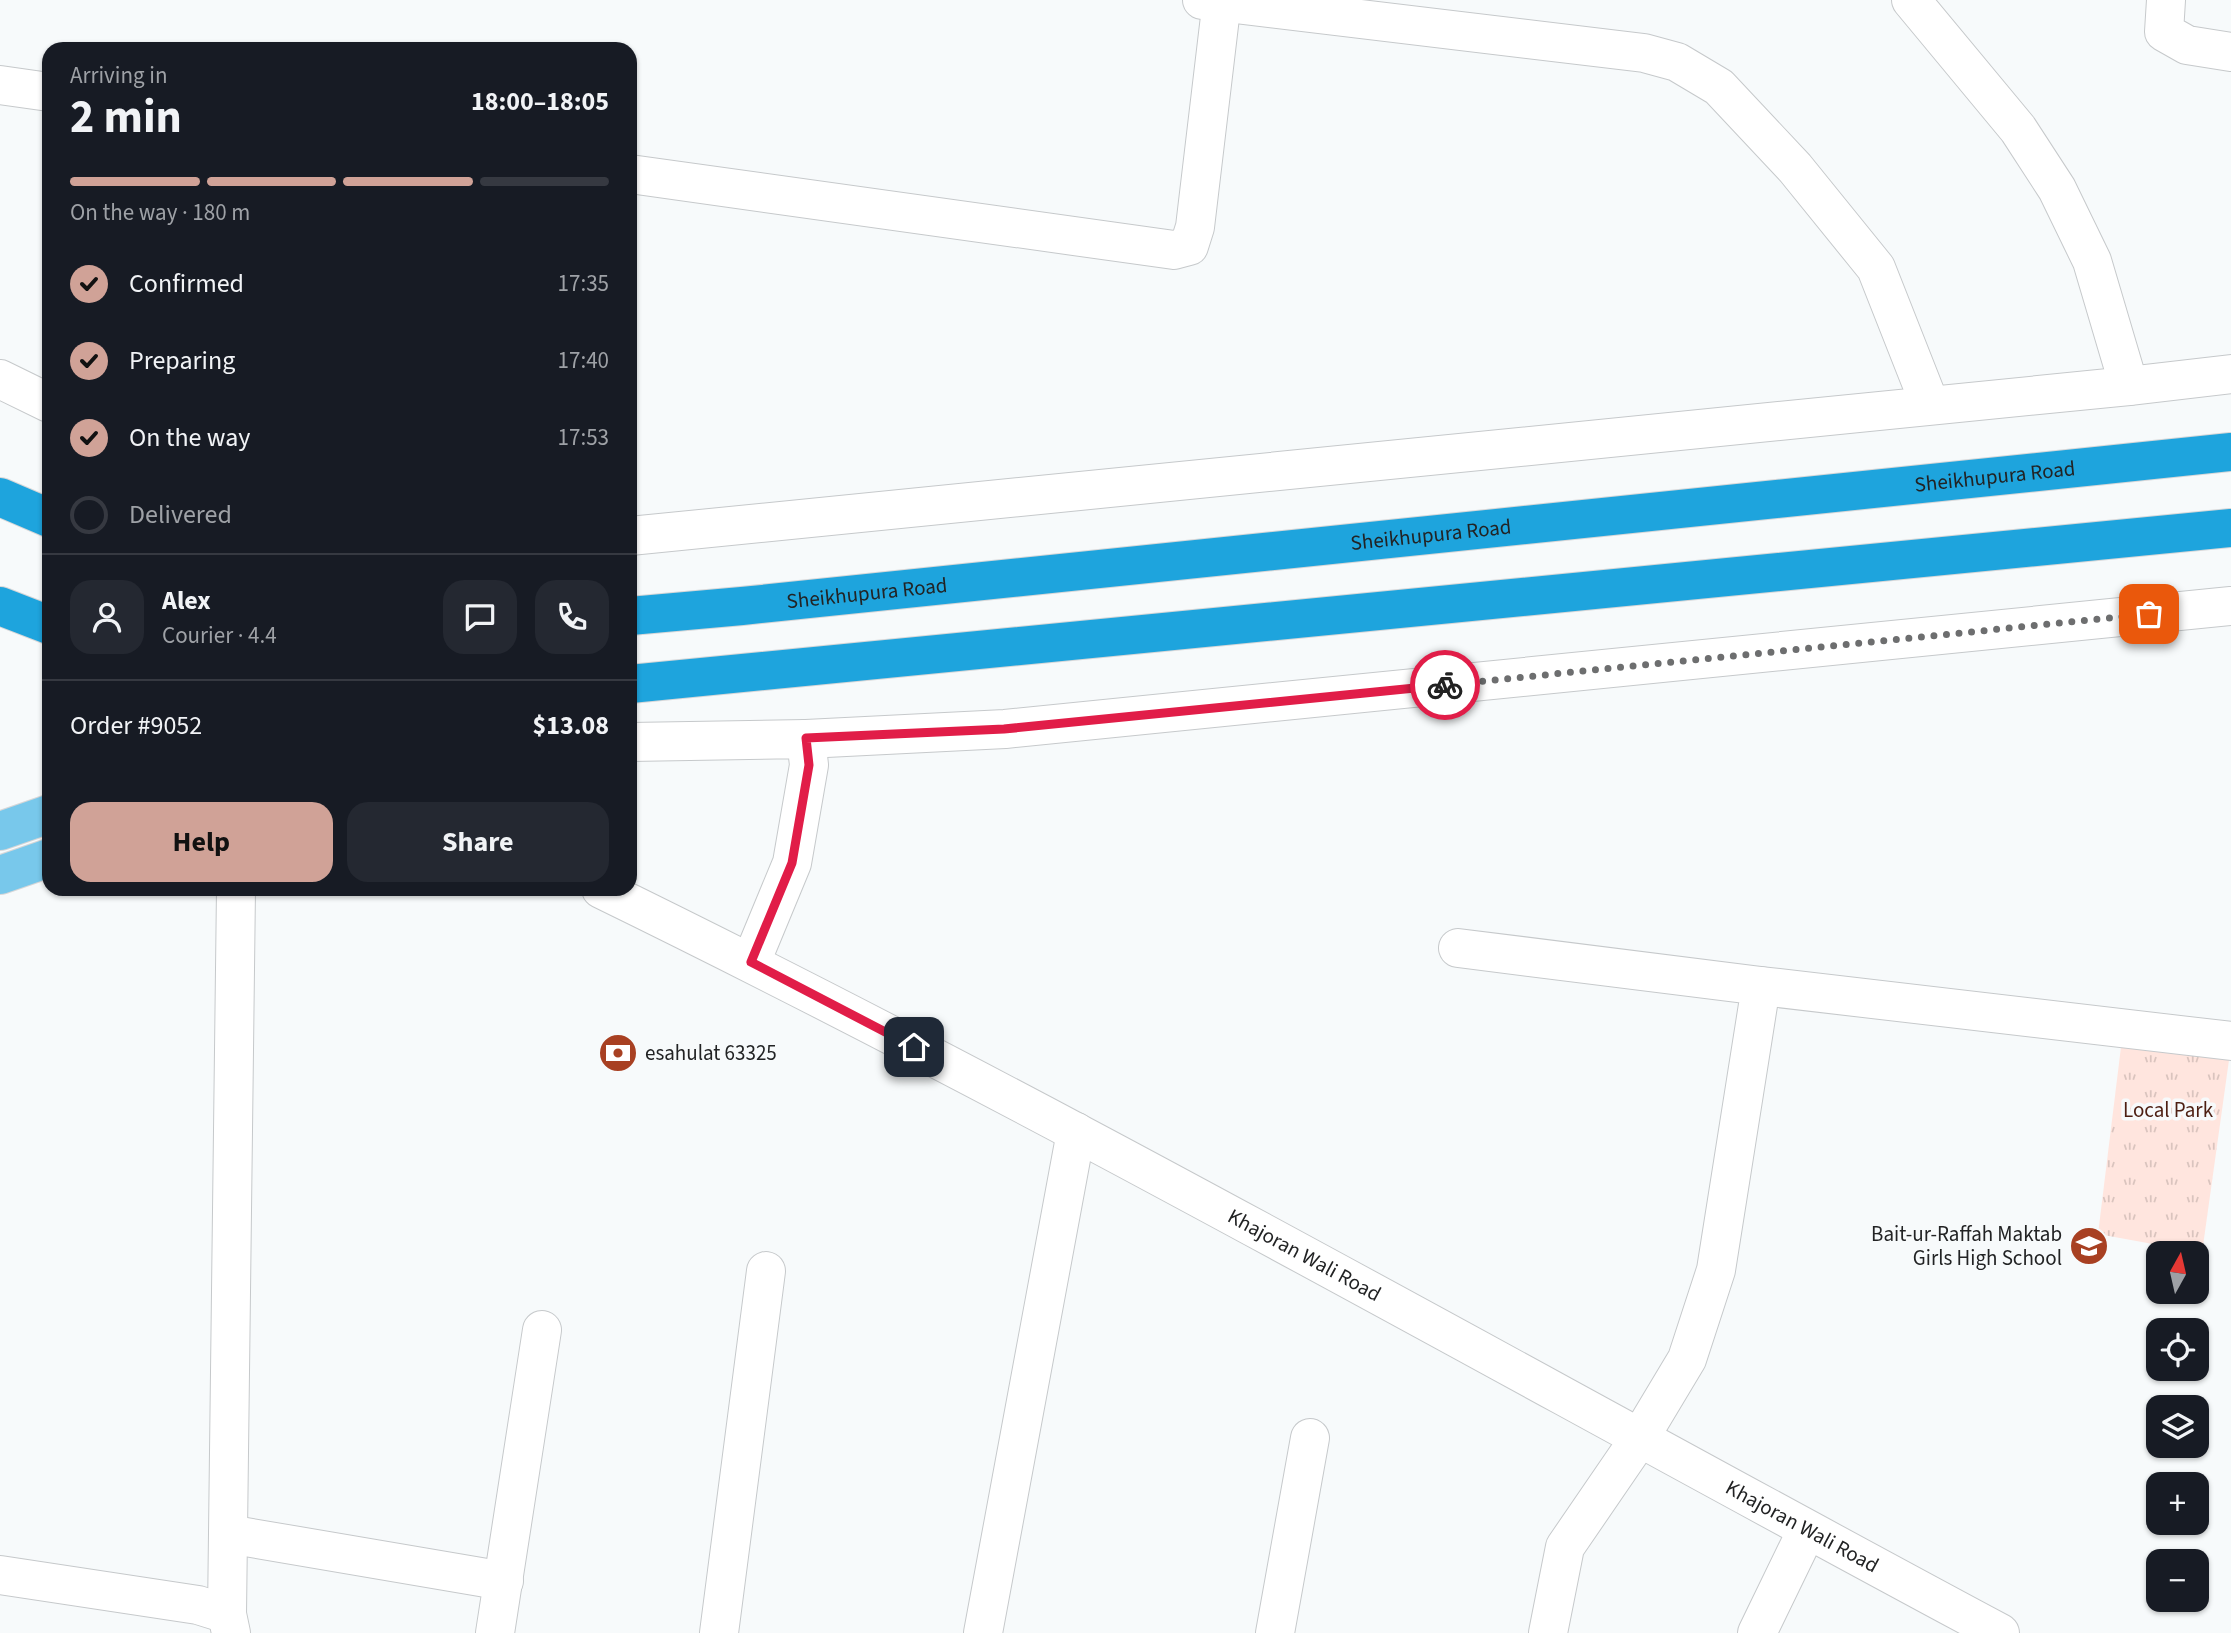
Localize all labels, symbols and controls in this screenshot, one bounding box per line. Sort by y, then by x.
text: Arriving in [70,59,168,92]
text: 18:00–18:05 [471,83,609,120]
text: 2 min [70,85,182,150]
text: On the way · 180 m [70,196,250,229]
icon: check [70,265,108,303]
text: Confirmed [129,265,244,302]
text: 17:35 [558,267,609,300]
icon: check [70,342,108,380]
text: Preparing [129,342,235,379]
text: 17:40 [558,344,609,377]
icon: check [70,419,108,457]
text: On the way [129,419,250,456]
text: 17:53 [558,421,609,454]
street label: Sheikhupura Road [1913,453,2077,500]
text: Delivered [129,496,232,533]
street label: Sheikhupura Road [1349,512,1513,558]
street label: Sheikhupura Road [785,570,949,616]
button: person [70,580,144,654]
button: chat [443,580,517,654]
button: phone [535,580,609,654]
text: Alex [162,582,211,619]
pin [2119,584,2179,644]
icon: bag [2130,595,2168,633]
text: Courier · 4.4 [162,619,277,652]
courier [1410,650,1480,720]
icon: bike [1426,666,1464,704]
text: Order #9052 [70,707,202,744]
text: $13.08 [533,707,609,744]
button: Help [70,802,333,882]
button: Share [347,802,609,882]
pin [884,1017,944,1077]
icon: home [895,1028,933,1066]
bank icon: esahulat 63325 [597,1032,639,1074]
place label: esahulat 63325 [645,1038,777,1068]
park label: Local Park [2123,1095,2214,1125]
street label: Khajoran Wali Road [1222,1201,1387,1309]
place label: Bait-ur-Raffah Maktab Girls High School [1871,1219,2062,1273]
school or university icon: Bait-ur-Raffah Maktab Girls High School [2068,1225,2110,1267]
north arrow [2146,1241,2208,1304]
map controls [2146,1241,2209,1612]
button: locate [2146,1318,2209,1381]
button: layers [2146,1395,2209,1458]
street label: Khajoran Wali Road [1720,1472,1884,1580]
button: + [2146,1472,2209,1535]
button: − [2146,1549,2209,1612]

